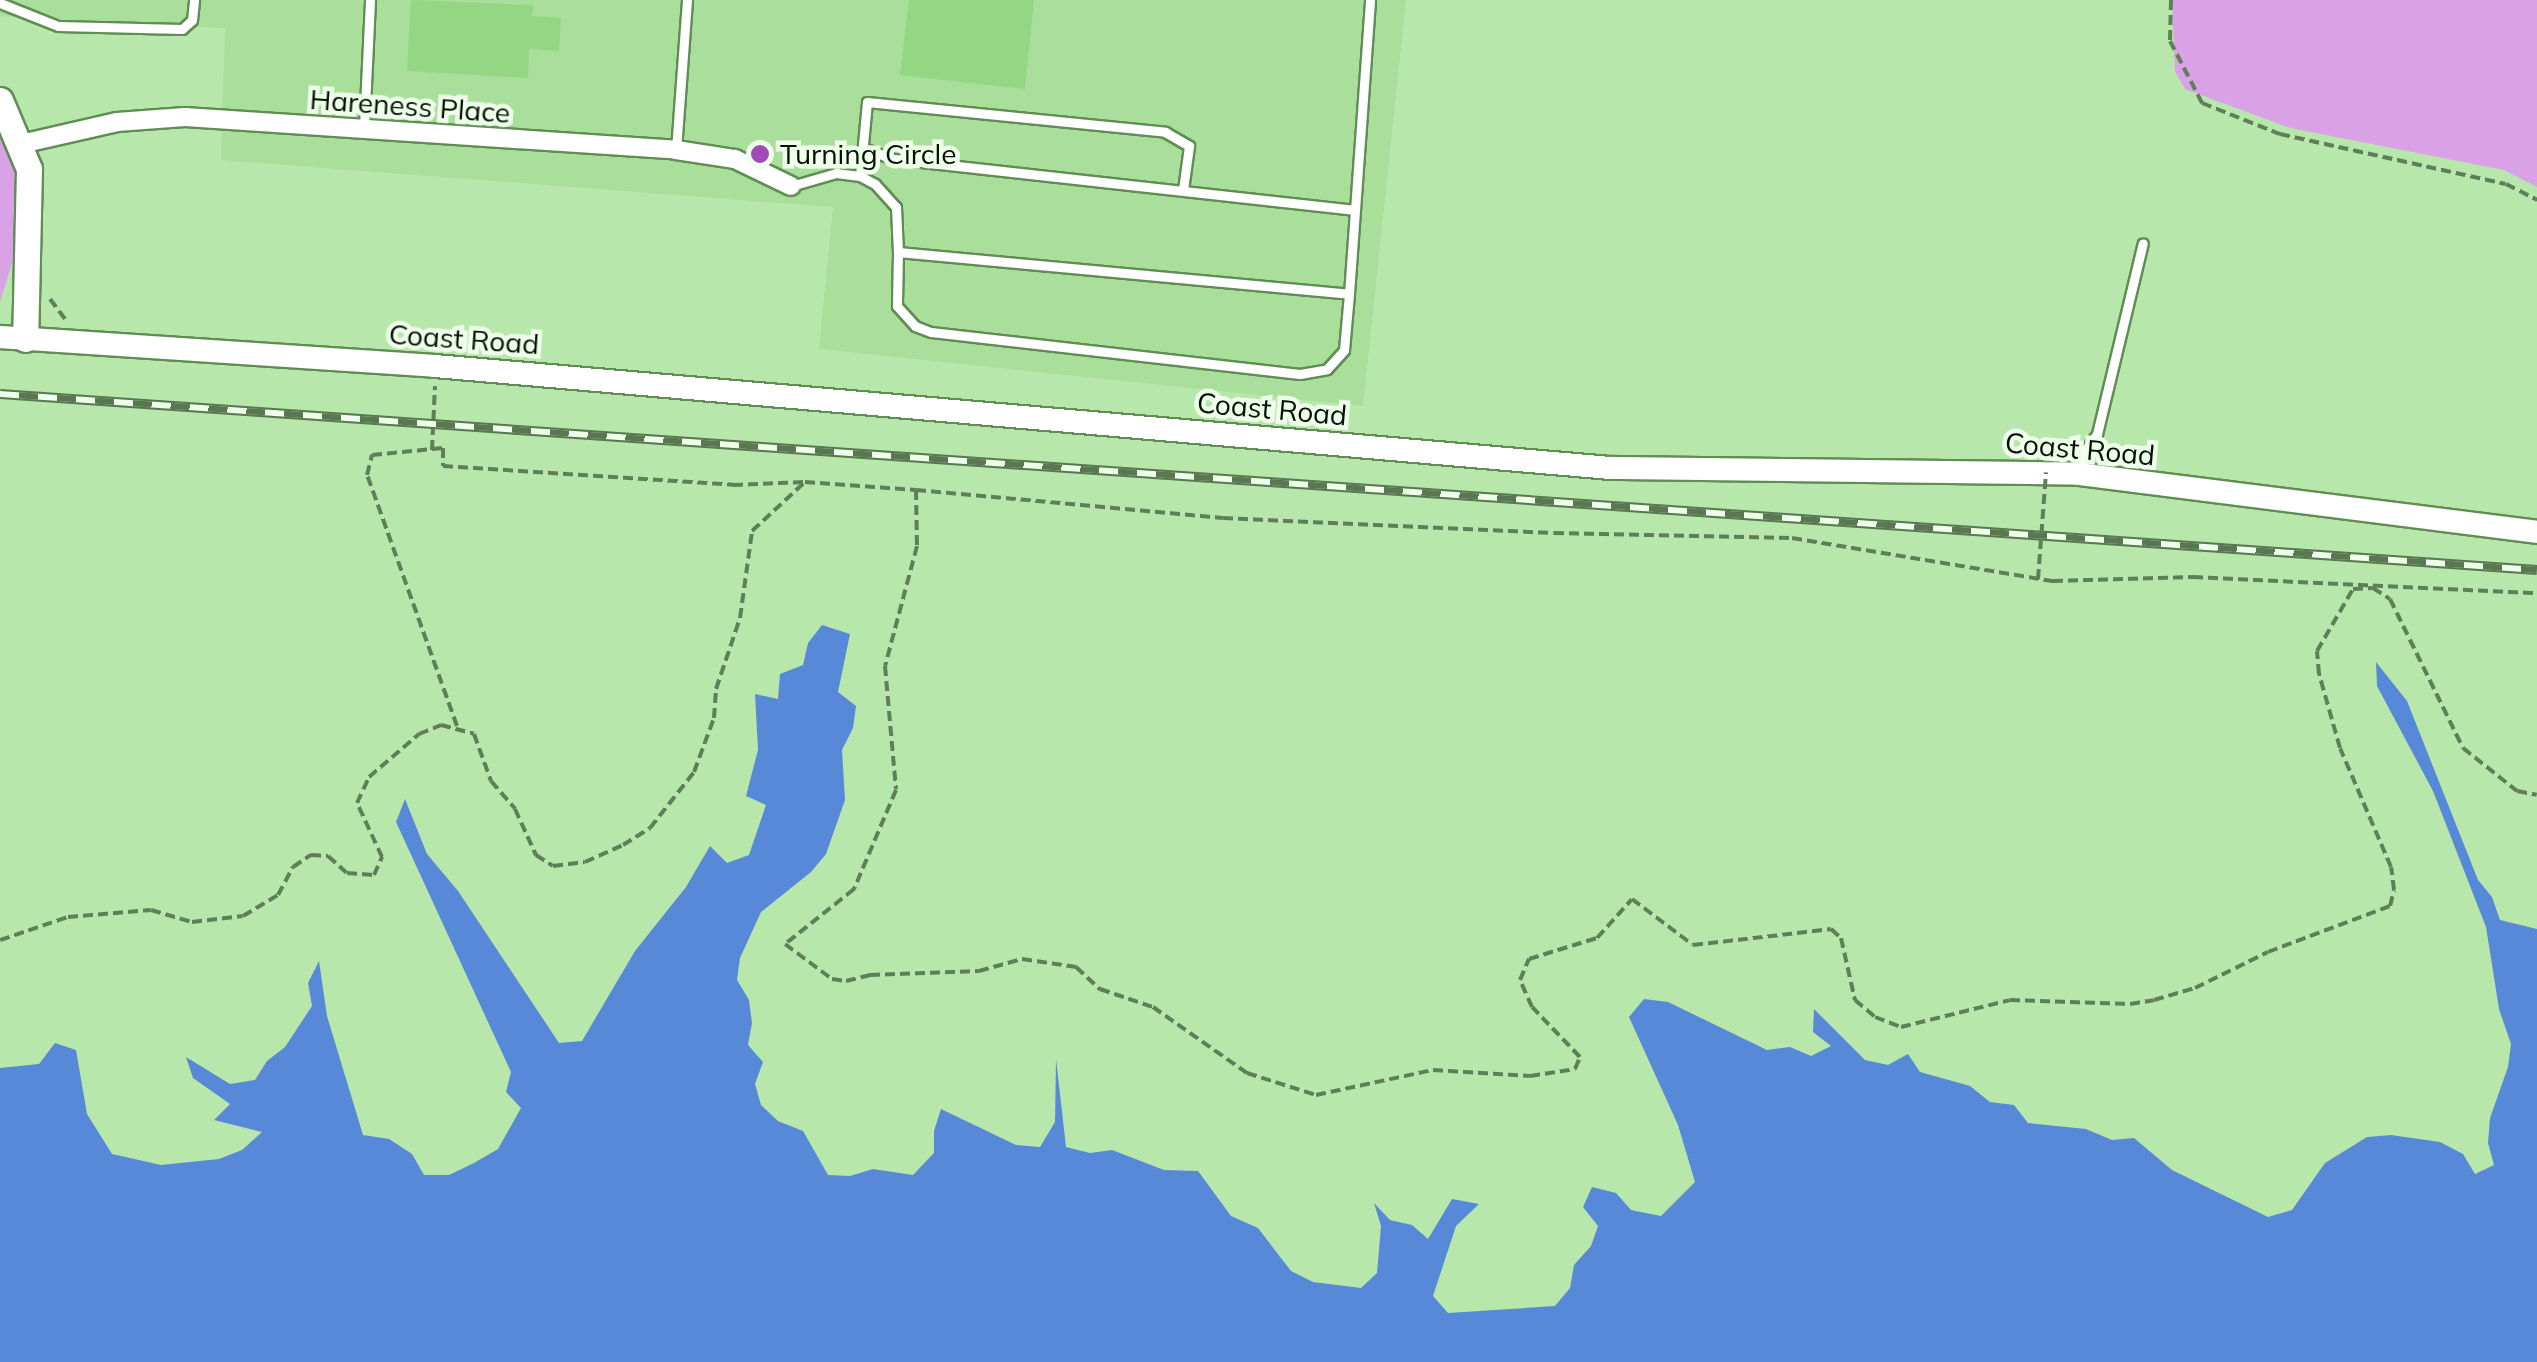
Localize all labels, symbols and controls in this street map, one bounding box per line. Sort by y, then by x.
street label: Hareness Place [309,82,511,130]
place label: Turning Circle [780,137,956,171]
marker: Turning Circle [749,143,771,165]
street label: Coast Road [388,317,540,361]
street label: Coast Road [1196,386,1348,432]
street label: Coast Road [2004,426,2156,472]

